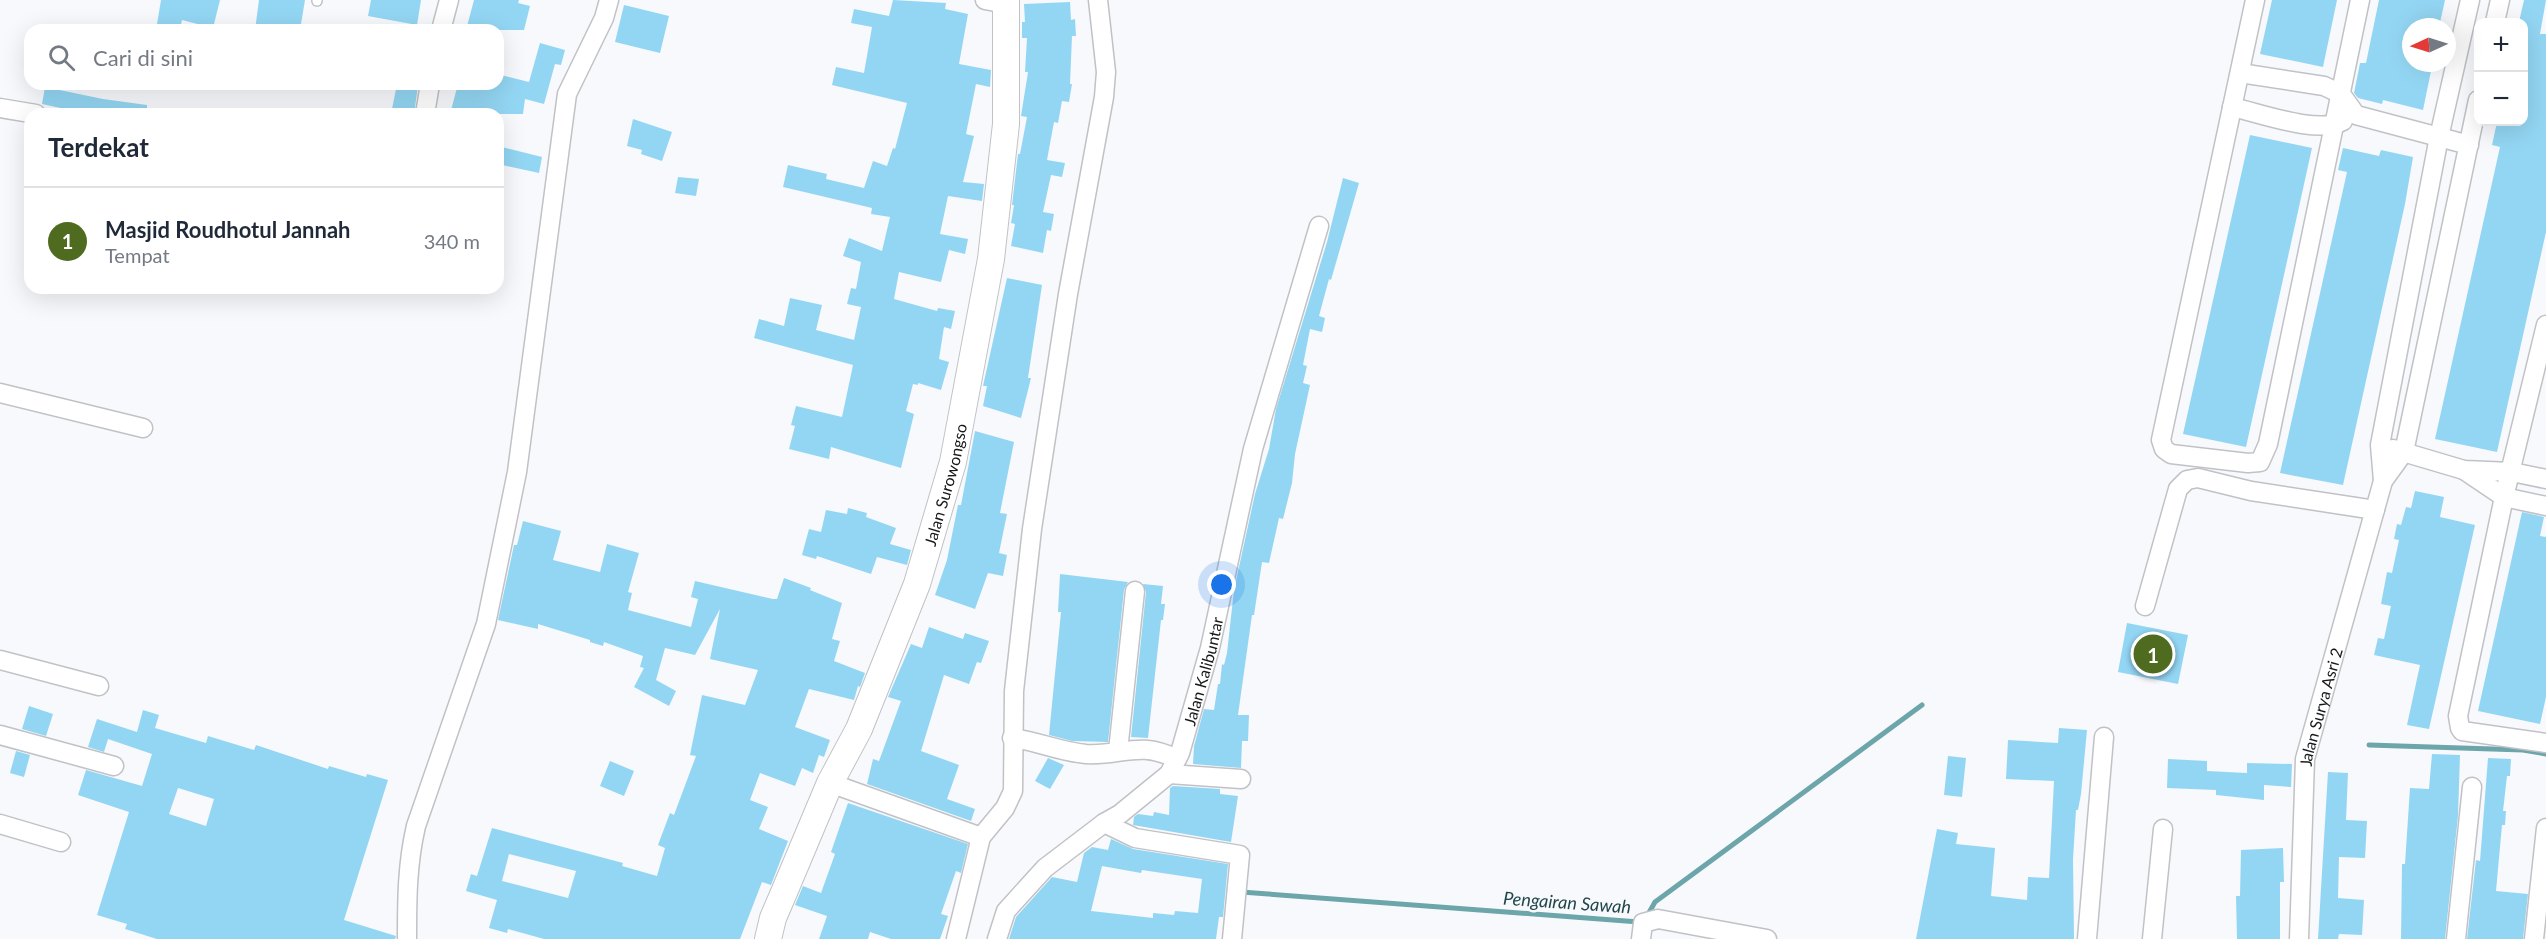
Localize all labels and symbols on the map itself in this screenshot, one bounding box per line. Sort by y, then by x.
north arrow [2402,18,2456,72]
street label: Jalan Surowongso [919,422,970,548]
your location [1207,570,1236,599]
street label: Jalan Kalibuntar [1179,615,1226,728]
pin: 1 [2134,632,2172,676]
street label: Jalan Surya Asri 2 [2295,645,2345,767]
water label: Pengairan Sawah [1502,887,1632,917]

